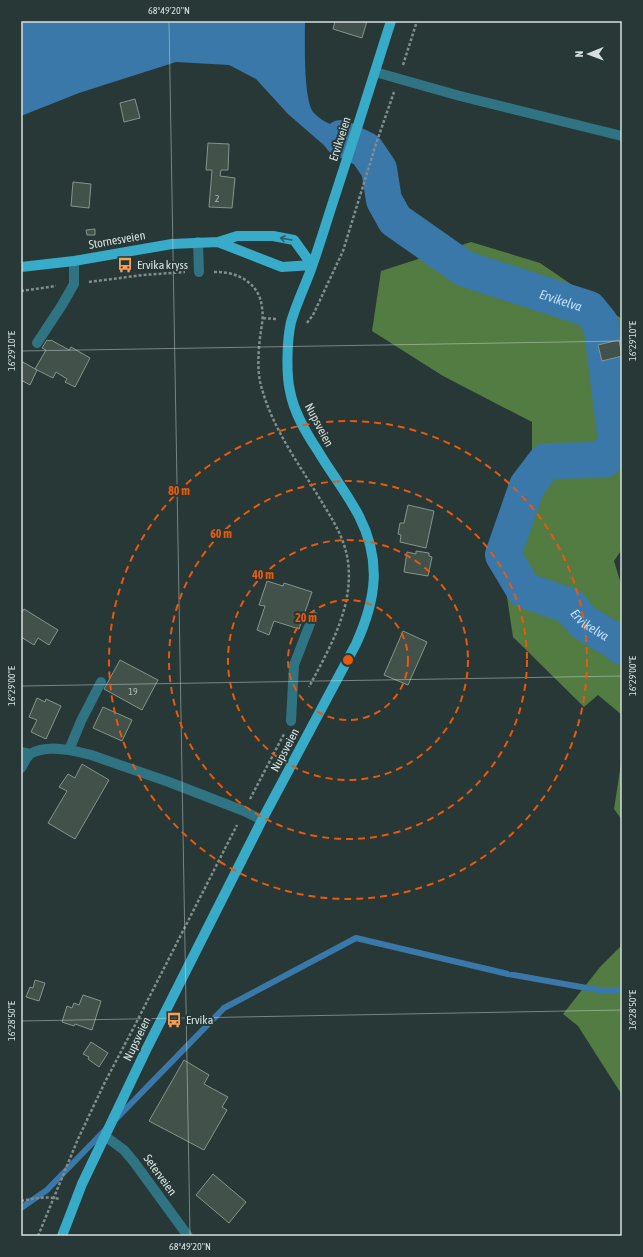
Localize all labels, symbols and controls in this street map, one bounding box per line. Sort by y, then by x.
text: 68°49'20"N [148,5,190,16]
north arrow [569,34,609,74]
text: N [573,51,585,58]
street label: Ervikveien [326,115,354,163]
house number: 2 [215,193,220,204]
street label: Stornesveien [88,228,146,252]
one-way arrow [280,234,293,242]
bus stop icon: Ervika kryss [116,256,134,274]
place label: Ervika kryss [137,258,188,272]
water label: Ervikelva [537,287,584,314]
text: 16°29'10"E [627,320,638,361]
text: 16°29'10"E [6,330,17,371]
street label: Nupsveien [302,401,336,449]
text: 80 m [168,484,190,498]
text: 60 m [210,527,232,541]
text: 40 m [251,568,274,582]
water label: Ervikelva [567,606,611,644]
text: 20 m [295,611,317,625]
centre of rings [341,653,355,667]
text: 16°29'00"E [627,655,638,696]
text: 16°29'00"E [6,665,17,706]
house number: 19 [128,686,138,697]
street label: Nupsveien [268,726,302,774]
text: 16°28'50"E [627,989,638,1030]
text: 16°28'50"E [6,1000,17,1041]
bus stop icon: Ervika [165,1011,183,1029]
place label: Ervika [186,1013,213,1027]
street label: Nupsveien [120,1015,154,1063]
street label: Seterveien [140,1152,180,1198]
text: 68°49'20"N [169,1241,211,1252]

